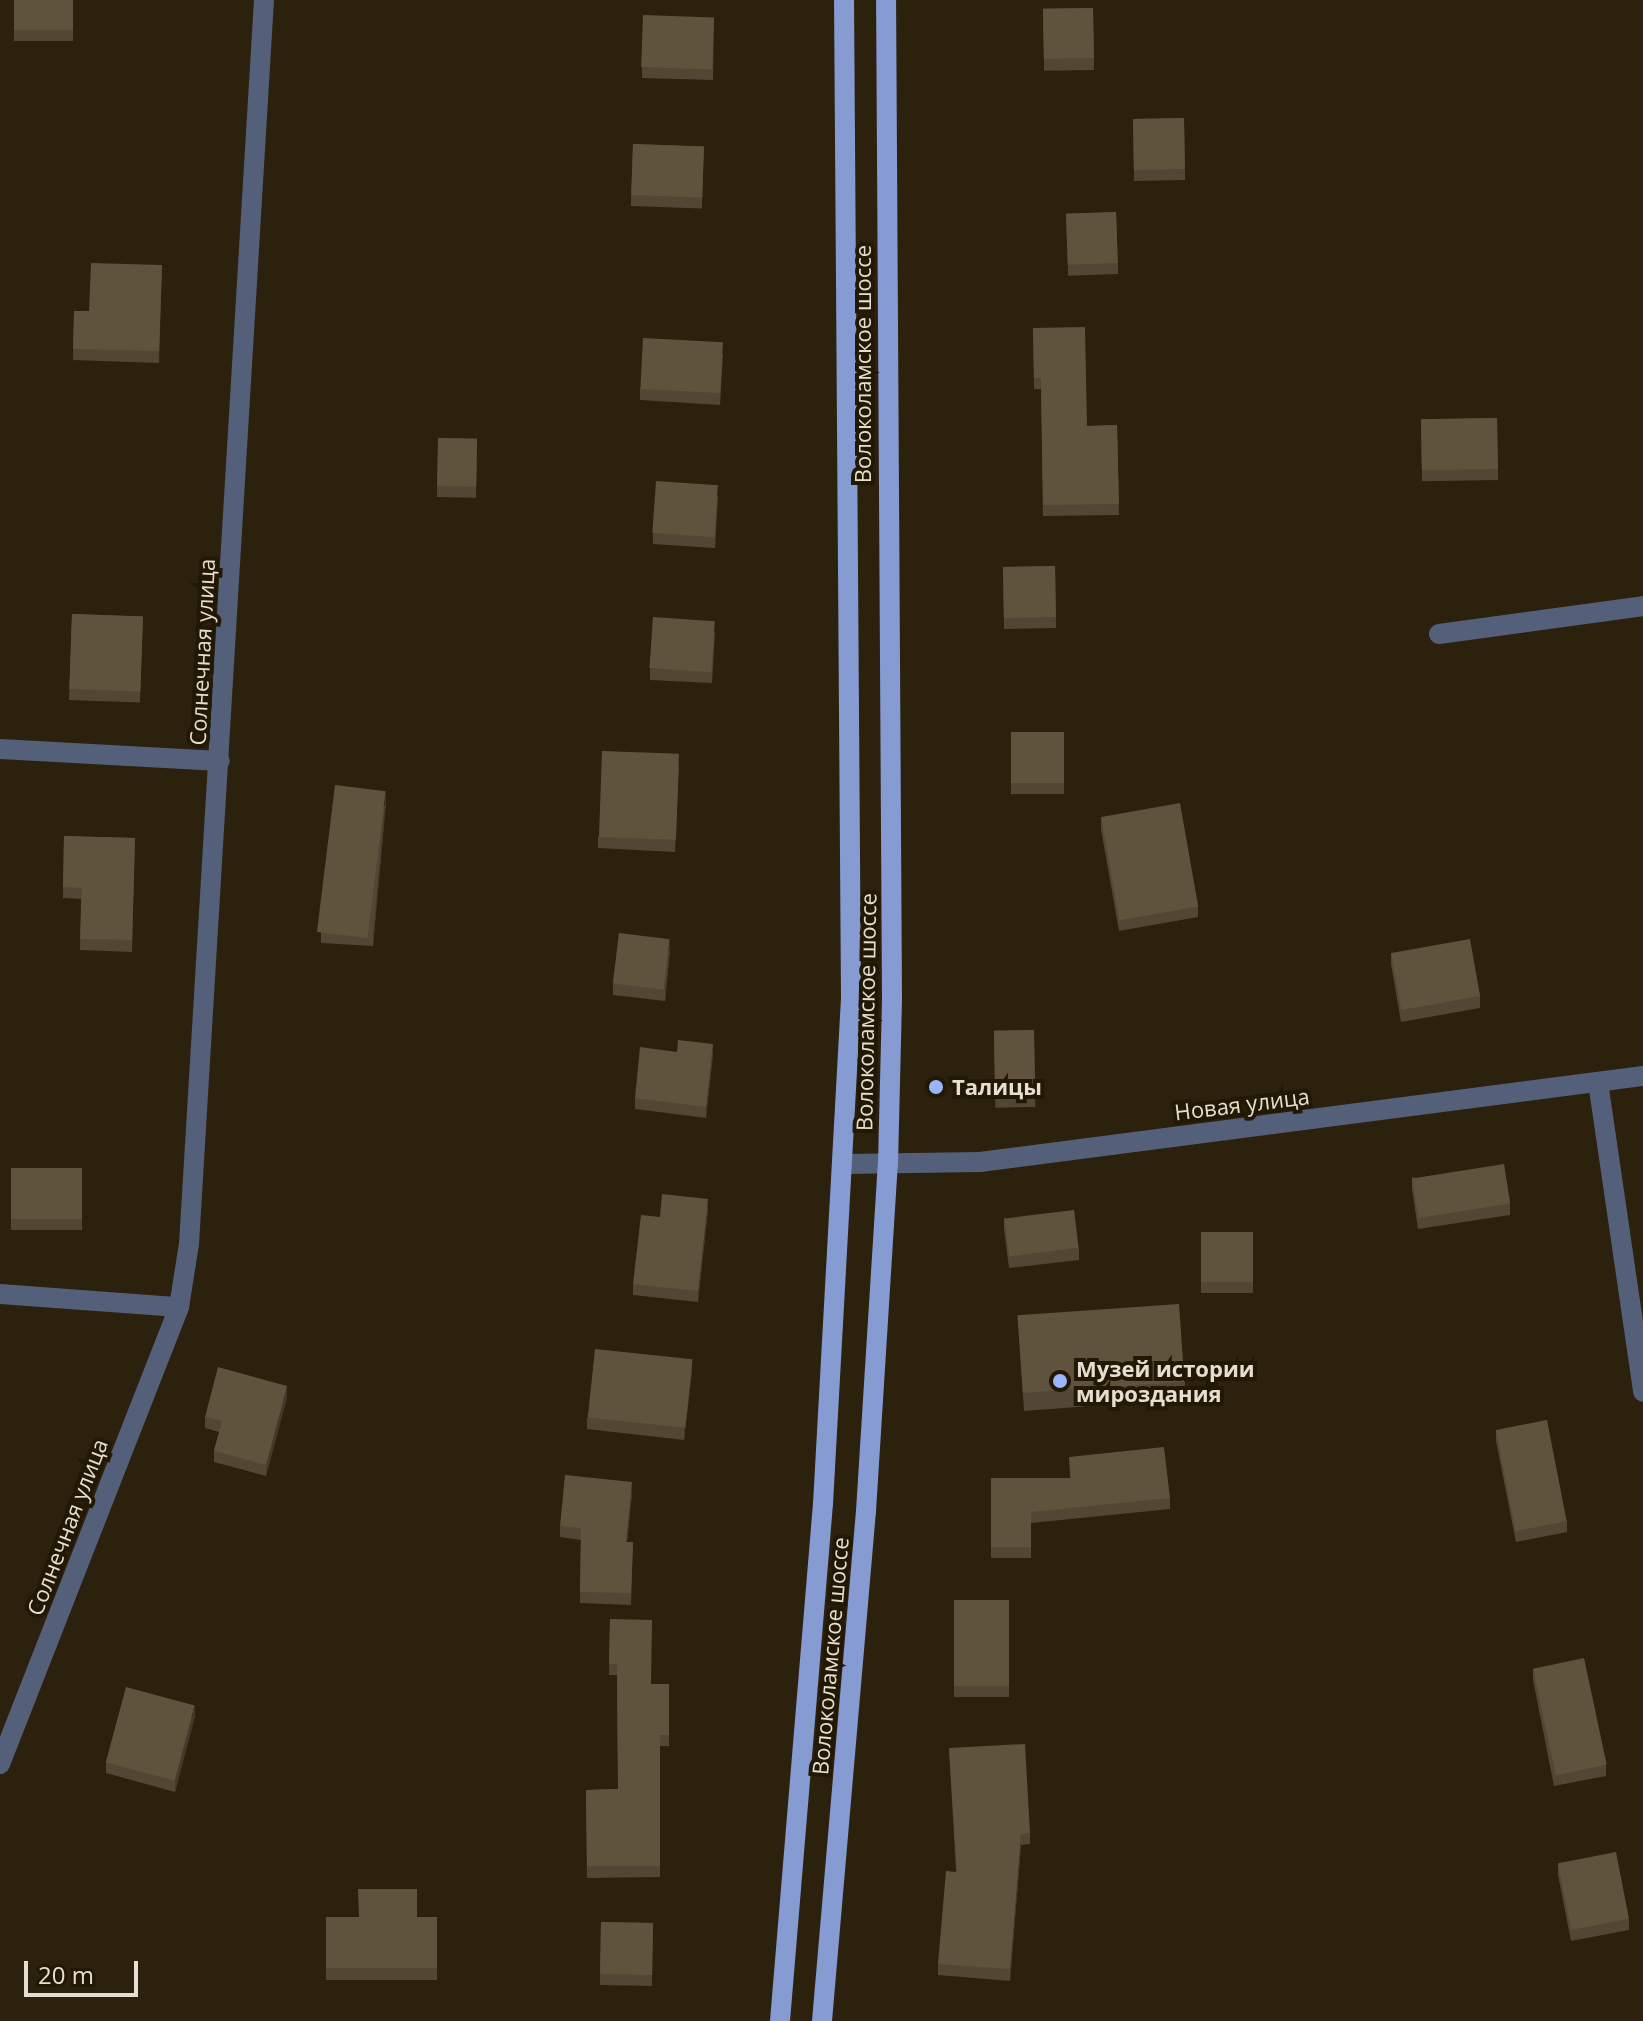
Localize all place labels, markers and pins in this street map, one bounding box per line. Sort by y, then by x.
place label: Талицы [952,1074,1042,1100]
marker: Талицы [927,1078,945,1096]
place label: Музей истории мироздания [1076,1355,1255,1406]
marker: Музей истории мироздания [1051,1372,1069,1390]

